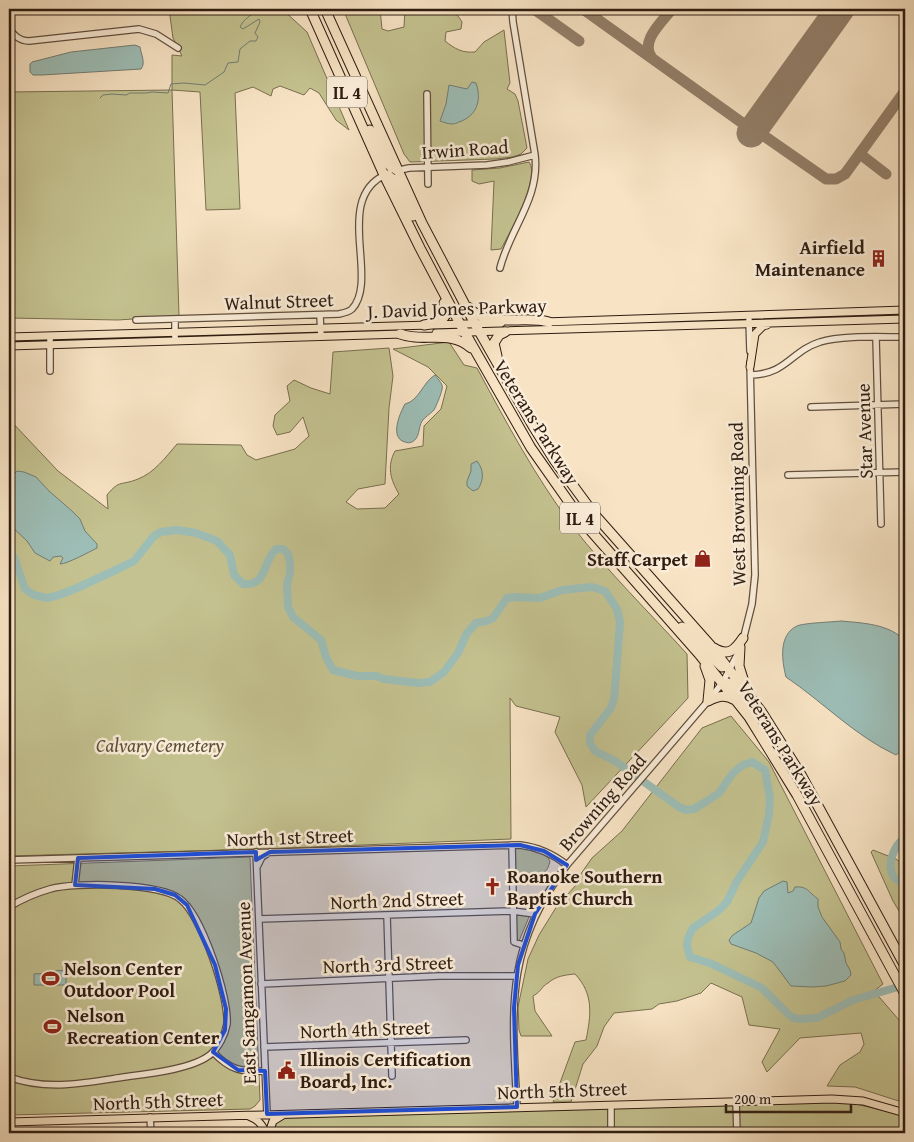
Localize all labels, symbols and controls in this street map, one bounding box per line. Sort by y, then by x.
road number: IL 4 [327,76,367,108]
street label: Irwin Road [421,132,510,166]
place label: Airfield Maintenance [755,233,865,283]
building icon: Airfield Maintenance [869,248,889,268]
street label: Walnut Street [224,285,335,317]
street label: J. David Jones Parkway [365,291,548,325]
street label: Veterans Parkway [487,354,587,491]
street label: Star Avenue [848,383,880,479]
street label: West Browning Road [722,421,752,586]
road number: IL 4 [560,502,600,534]
place label: Staff Carpet [587,545,689,573]
shop icon: Staff Carpet [692,549,712,569]
street label: Veterans Parkway [731,675,831,812]
park label: Calvary Cemetery [96,731,224,759]
street label: Browning Road [552,746,653,857]
street label: North 1st Street [226,821,354,853]
place label: Roanoke Southern Baptist Church [507,862,663,912]
church icon: Roanoke Southern Baptist Church [483,877,503,897]
street label: North 2nd Street [330,884,465,916]
street label: East Sangamon Avenue [229,901,263,1085]
street label: North 3rd Street [322,948,454,980]
place label: Nelson Center Outdoor Pool [64,954,182,1004]
sports icon: Nelson Center Outdoor Pool [40,969,60,989]
place label: Nelson Recreation Center [67,1001,220,1051]
street label: North 4th Street [299,1013,431,1045]
sports icon: Nelson Recreation Center [43,1016,63,1036]
place label: Illinois Certification Board, Inc. [300,1045,472,1095]
public building icon: Illinois Certification Board, Inc. [276,1060,296,1080]
street label: North 5th Street [496,1074,628,1106]
scale bar [726,1082,852,1114]
street label: North 5th Street [92,1085,224,1117]
text: 200 m [734,1088,772,1109]

